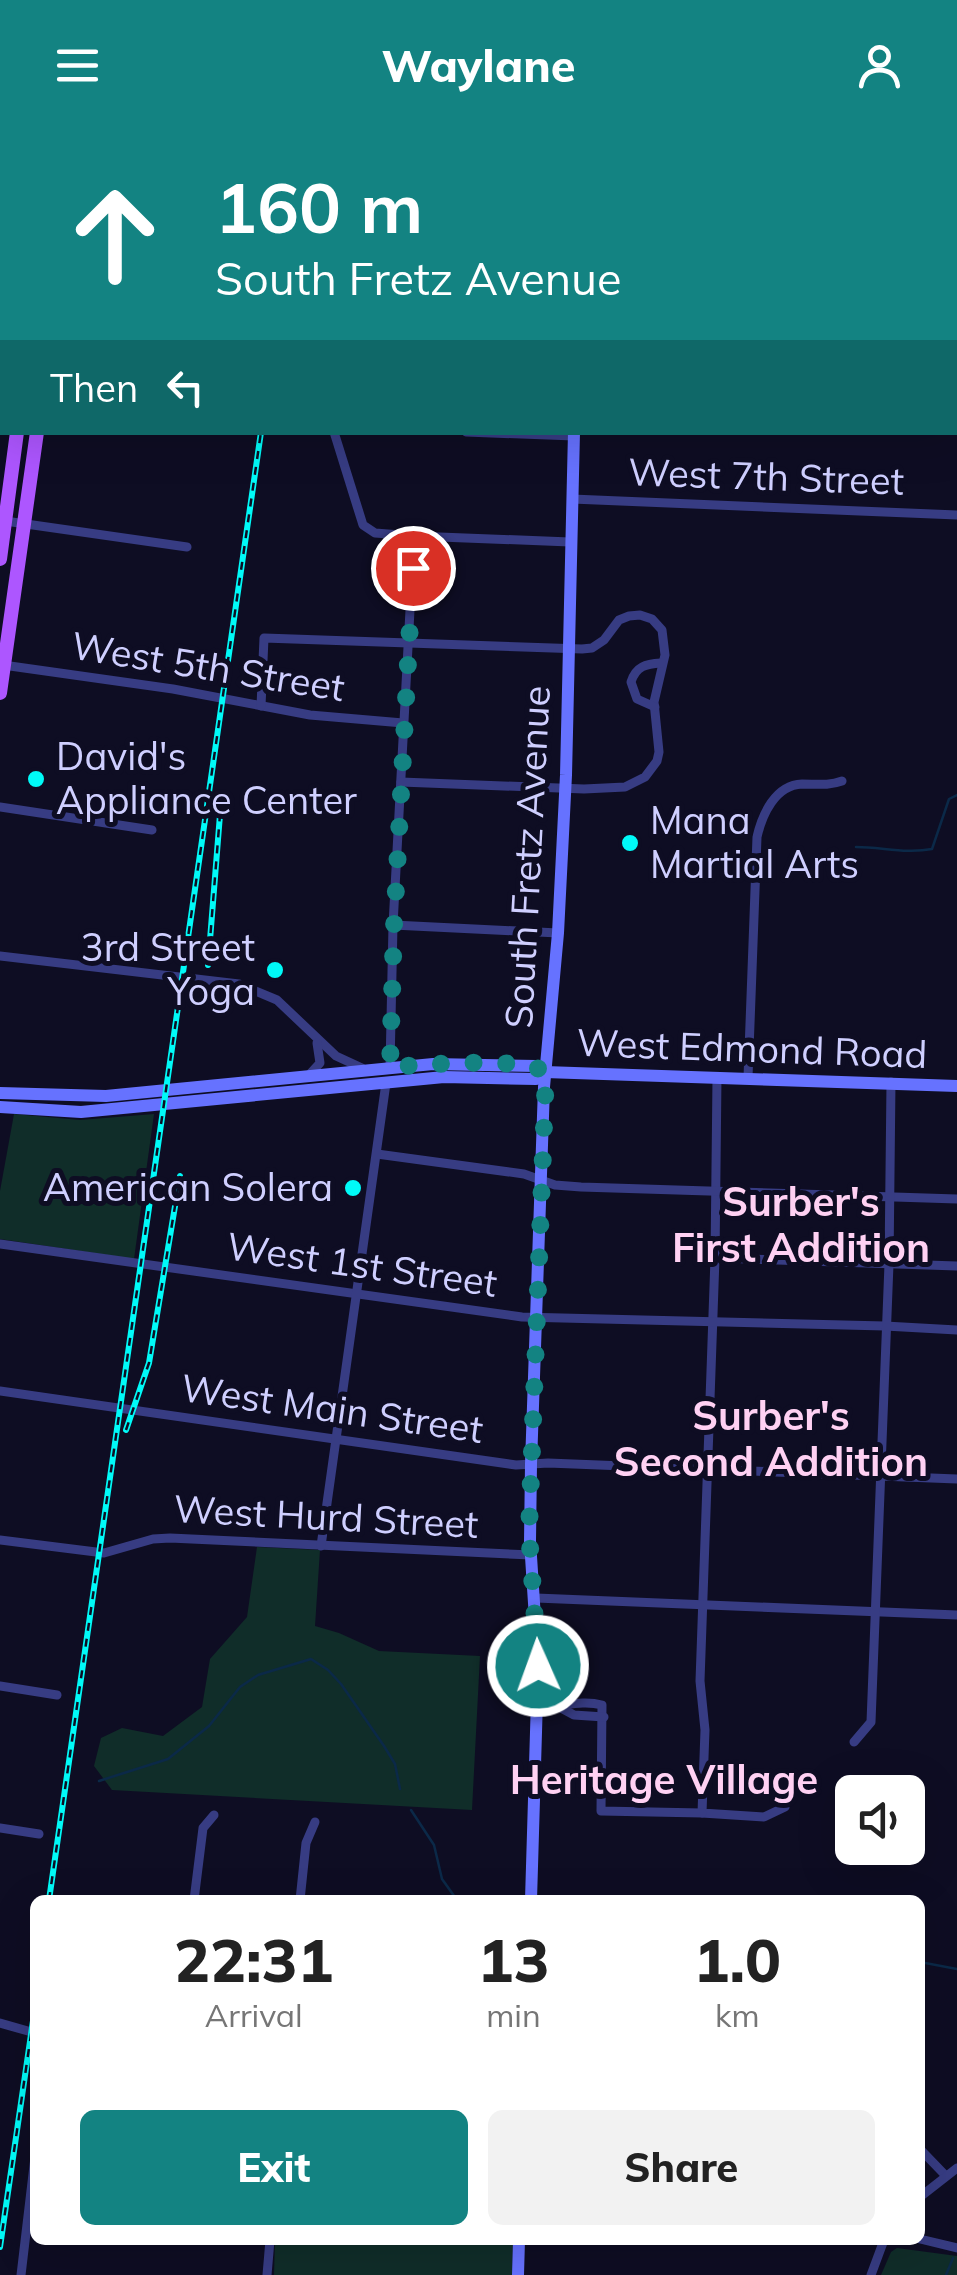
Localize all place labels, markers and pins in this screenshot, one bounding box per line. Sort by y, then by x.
pin [371,526,456,611]
place label: David's Appliance Center [56,732,357,824]
marker: David's Appliance Center [25,768,47,790]
place label: Mana Martial Arts [650,796,859,888]
marker: Mana Martial Arts [619,832,641,854]
place label: 3rd Street Yoga [81,923,255,1015]
marker: 3rd Street Yoga [264,959,286,981]
place label: American Solera [43,1163,333,1211]
marker: American Solera [342,1177,364,1199]

